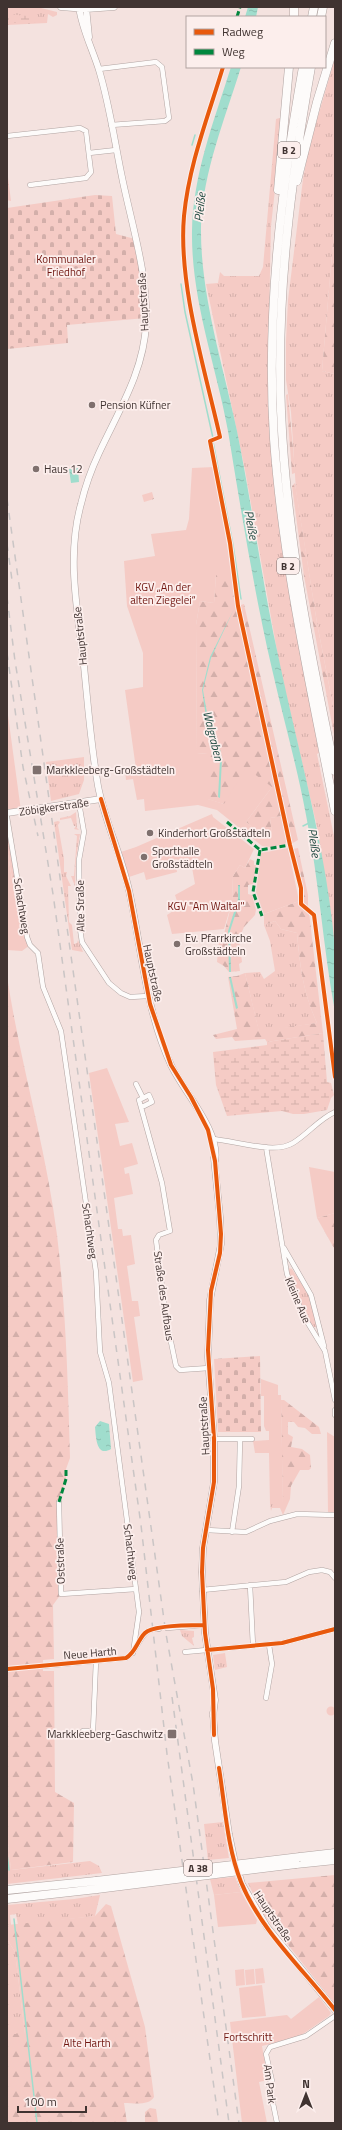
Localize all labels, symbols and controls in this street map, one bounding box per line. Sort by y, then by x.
legend [186,16,326,68]
text: Radweg [222,22,263,41]
text: Weg [222,42,245,61]
road number: B 2 [278,142,300,158]
water label: Pleiße [189,190,211,222]
park label: Kommunaler Friedhof [36,251,96,280]
street label: Hauptstraße [133,272,153,332]
place label: Pension Küfner [100,397,171,413]
marker: Pension Küfner [87,400,97,410]
place label: Haus 12 [44,461,83,477]
marker: Haus 12 [31,464,41,474]
water label: Pleiße [240,509,264,542]
road number: B 2 [277,558,299,574]
park label: KGV „An der alten Ziegelei“ [130,579,196,608]
street label: Hauptstraße [69,606,91,666]
water label: Walgraben [198,709,229,764]
place label: Markkleeberg-Großstädteln [46,762,175,778]
marker: Markkleeberg-Großstädteln [31,764,43,776]
street label: Zöbigkerstraße [18,794,90,820]
place label: Kinderhort Großstädteln [158,825,270,841]
water label: Pleiße [303,827,326,860]
marker: Kinderhort Großstädteln [145,828,155,838]
place label: Sporthalle Großstädteln [152,843,213,872]
marker: Sporthalle Großstädteln [139,852,149,862]
street label: Schachtweg [10,877,34,935]
street label: Alte Straße [72,879,88,932]
park label: KGV "Am Waltal" [167,898,245,914]
place label: Ev. Pfarrkirche Großstädteln [185,930,252,959]
marker: Ev. Pfarrkirche Großstädteln [172,939,182,949]
street label: Hauptstraße [139,943,167,1004]
street label: Schachtweg [78,1202,102,1260]
street label: Straße des Aufbaus [150,1250,178,1342]
street label: Kleine Aue [281,1275,315,1326]
street label: Hauptstraße [194,1396,214,1456]
street label: Schachtweg [120,1523,142,1581]
street label: Oststraße [51,1537,69,1584]
street label: Neue Harth [63,1643,117,1663]
place label: Markkleeberg-Gaschwitz [47,1726,163,1742]
marker: Markkleeberg-Gaschwitz [166,1728,178,1740]
road number: A 38 [184,1860,212,1876]
street label: Hauptstraße [250,1887,296,1945]
park label: Fortschritt [224,2029,273,2045]
park label: Alte Harth [63,2035,111,2051]
street label: Am Park [260,2064,280,2105]
north arrow [286,2074,326,2114]
text: N [302,2076,310,2092]
scale bar [18,2088,86,2114]
text: 100 m [24,2092,57,2111]

